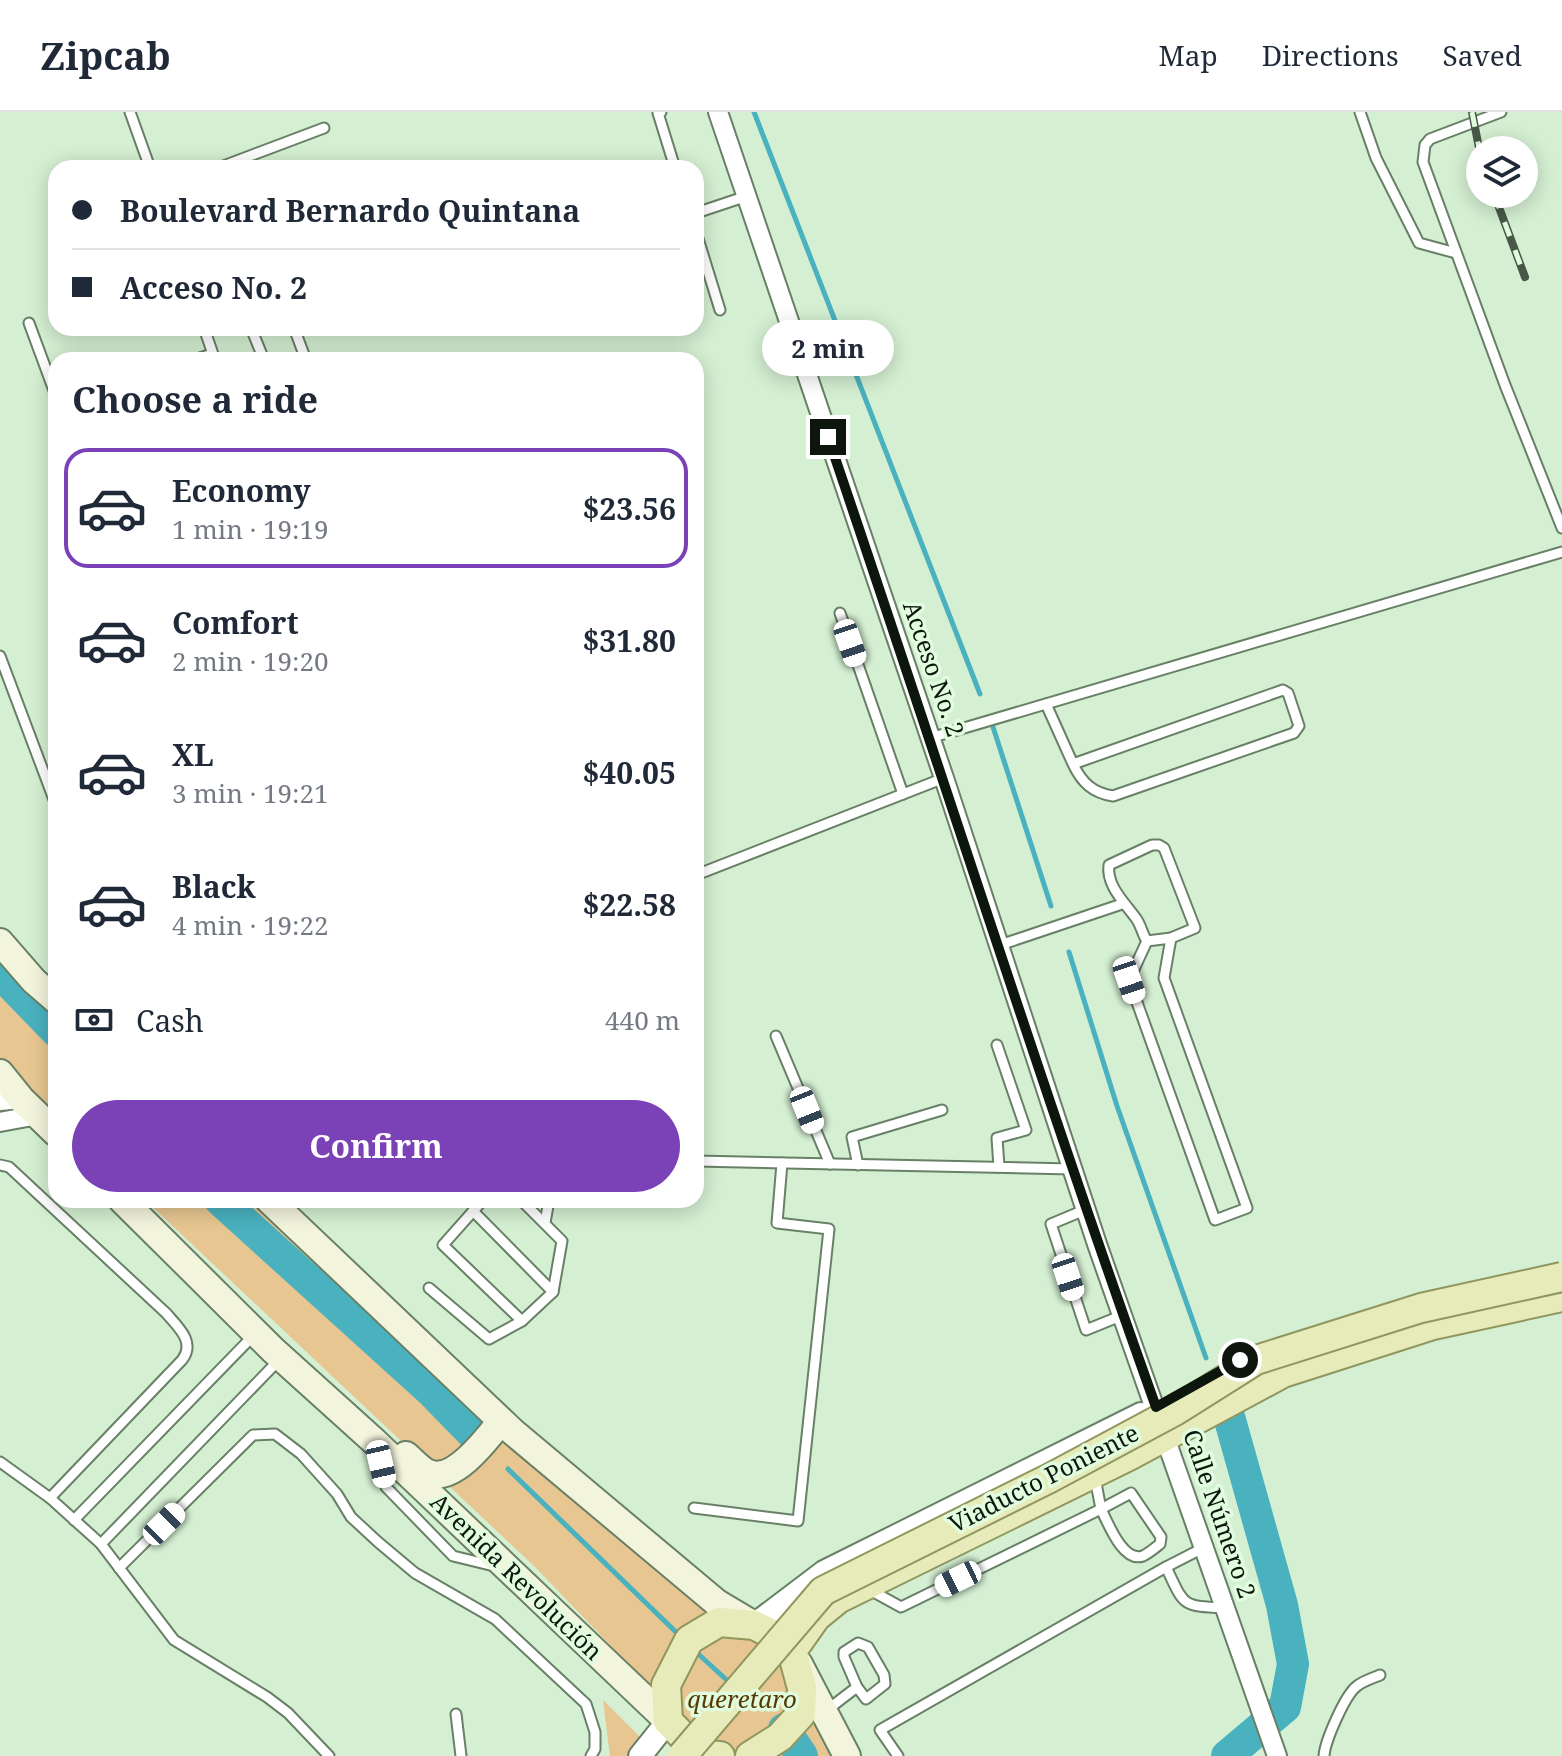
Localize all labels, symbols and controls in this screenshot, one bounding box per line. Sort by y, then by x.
text: Zipcab [40,29,171,81]
text: Map [1158,36,1218,74]
text: Directions [1262,36,1399,74]
text: Saved [1443,36,1522,74]
map controls [1466,136,1538,208]
button: layers [1466,136,1538,208]
text: Boulevard Bernardo Quintana [120,190,580,231]
text: Acceso No. 2 [120,267,307,308]
callout: 2 min [762,321,894,377]
text: 2 min [791,330,865,366]
text: Choose a ride [72,375,318,424]
route end [810,419,846,455]
text: Economy [172,470,311,511]
icon: car [76,472,148,544]
text: $23.56 [582,488,676,529]
text: 1 min · 19:19 [172,511,329,547]
street label: Acceso No. 2 [896,596,973,741]
text: Comfort [172,602,299,643]
icon: car [76,604,148,676]
car [831,616,869,670]
text: $31.80 [582,620,676,661]
text: 2 min · 19:20 [172,643,329,679]
text: XL [172,734,214,775]
icon: car [76,736,148,808]
text: $40.05 [582,752,676,793]
text: 3 min · 19:21 [172,775,329,811]
text: Black [172,866,256,907]
icon: car [76,868,148,940]
text: $22.58 [582,884,676,925]
text: 4 min · 19:22 [172,907,329,943]
car [1110,953,1148,1007]
icon: cash [72,998,116,1042]
text: Cash [136,1000,204,1041]
text: 440 m [605,1002,680,1038]
car [787,1083,827,1137]
button: Confirm [72,1100,680,1192]
car [1049,1250,1087,1304]
route start [1222,1342,1258,1378]
street label: Viaducto Poniente [943,1416,1144,1540]
street label: Calle Número 2 [1176,1425,1265,1602]
car [364,1438,398,1490]
street label: Avenida Revolución [424,1485,610,1667]
car [139,1499,189,1549]
car [931,1558,985,1600]
park label: queretaro [687,1682,797,1715]

